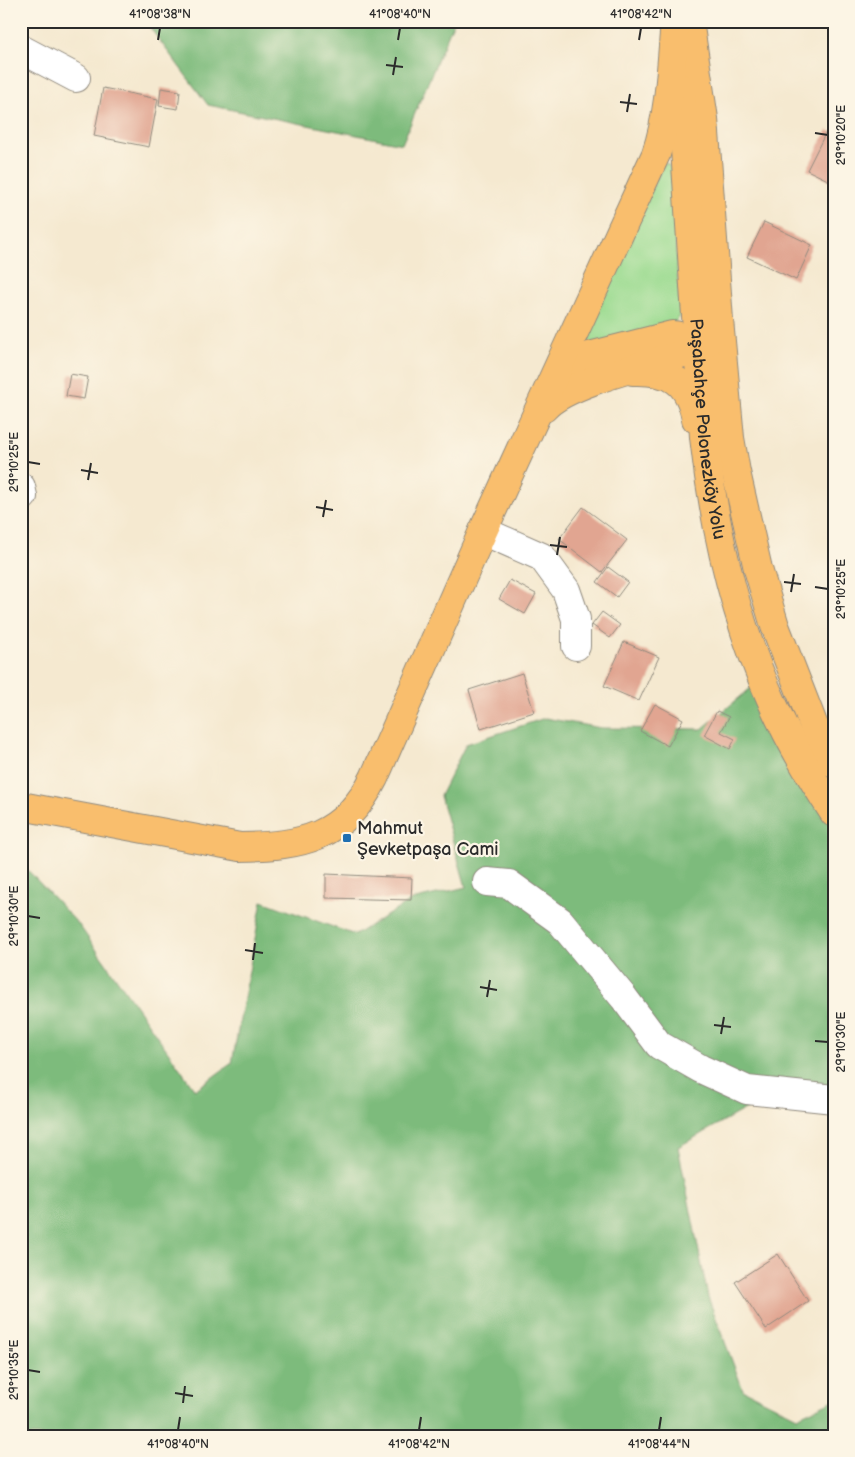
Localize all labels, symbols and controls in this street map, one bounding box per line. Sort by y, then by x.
text: 41°08'38"N [129,7,191,22]
text: 41°08'40"N [369,7,431,22]
text: 41°08'42"N [610,7,672,22]
text: 29°10'20"E [834,105,849,165]
street label: Paşabahçe Polonezköy Yolu [685,318,730,541]
text: 29°10'25"E [7,432,22,492]
text: 29°10'25"E [834,559,849,619]
place label: Mahmut Şevketpaşa Cami [357,818,499,860]
marker: Mahmut Şevketpaşa Cami [341,832,353,844]
text: 29°10'30"E [7,886,22,946]
text: 29°10'30"E [834,1012,849,1072]
text: 29°10'35"E [7,1340,22,1400]
text: 41°08'40"N [147,1437,209,1452]
text: 41°08'42"N [388,1437,450,1452]
text: 41°08'44"N [628,1437,690,1452]

